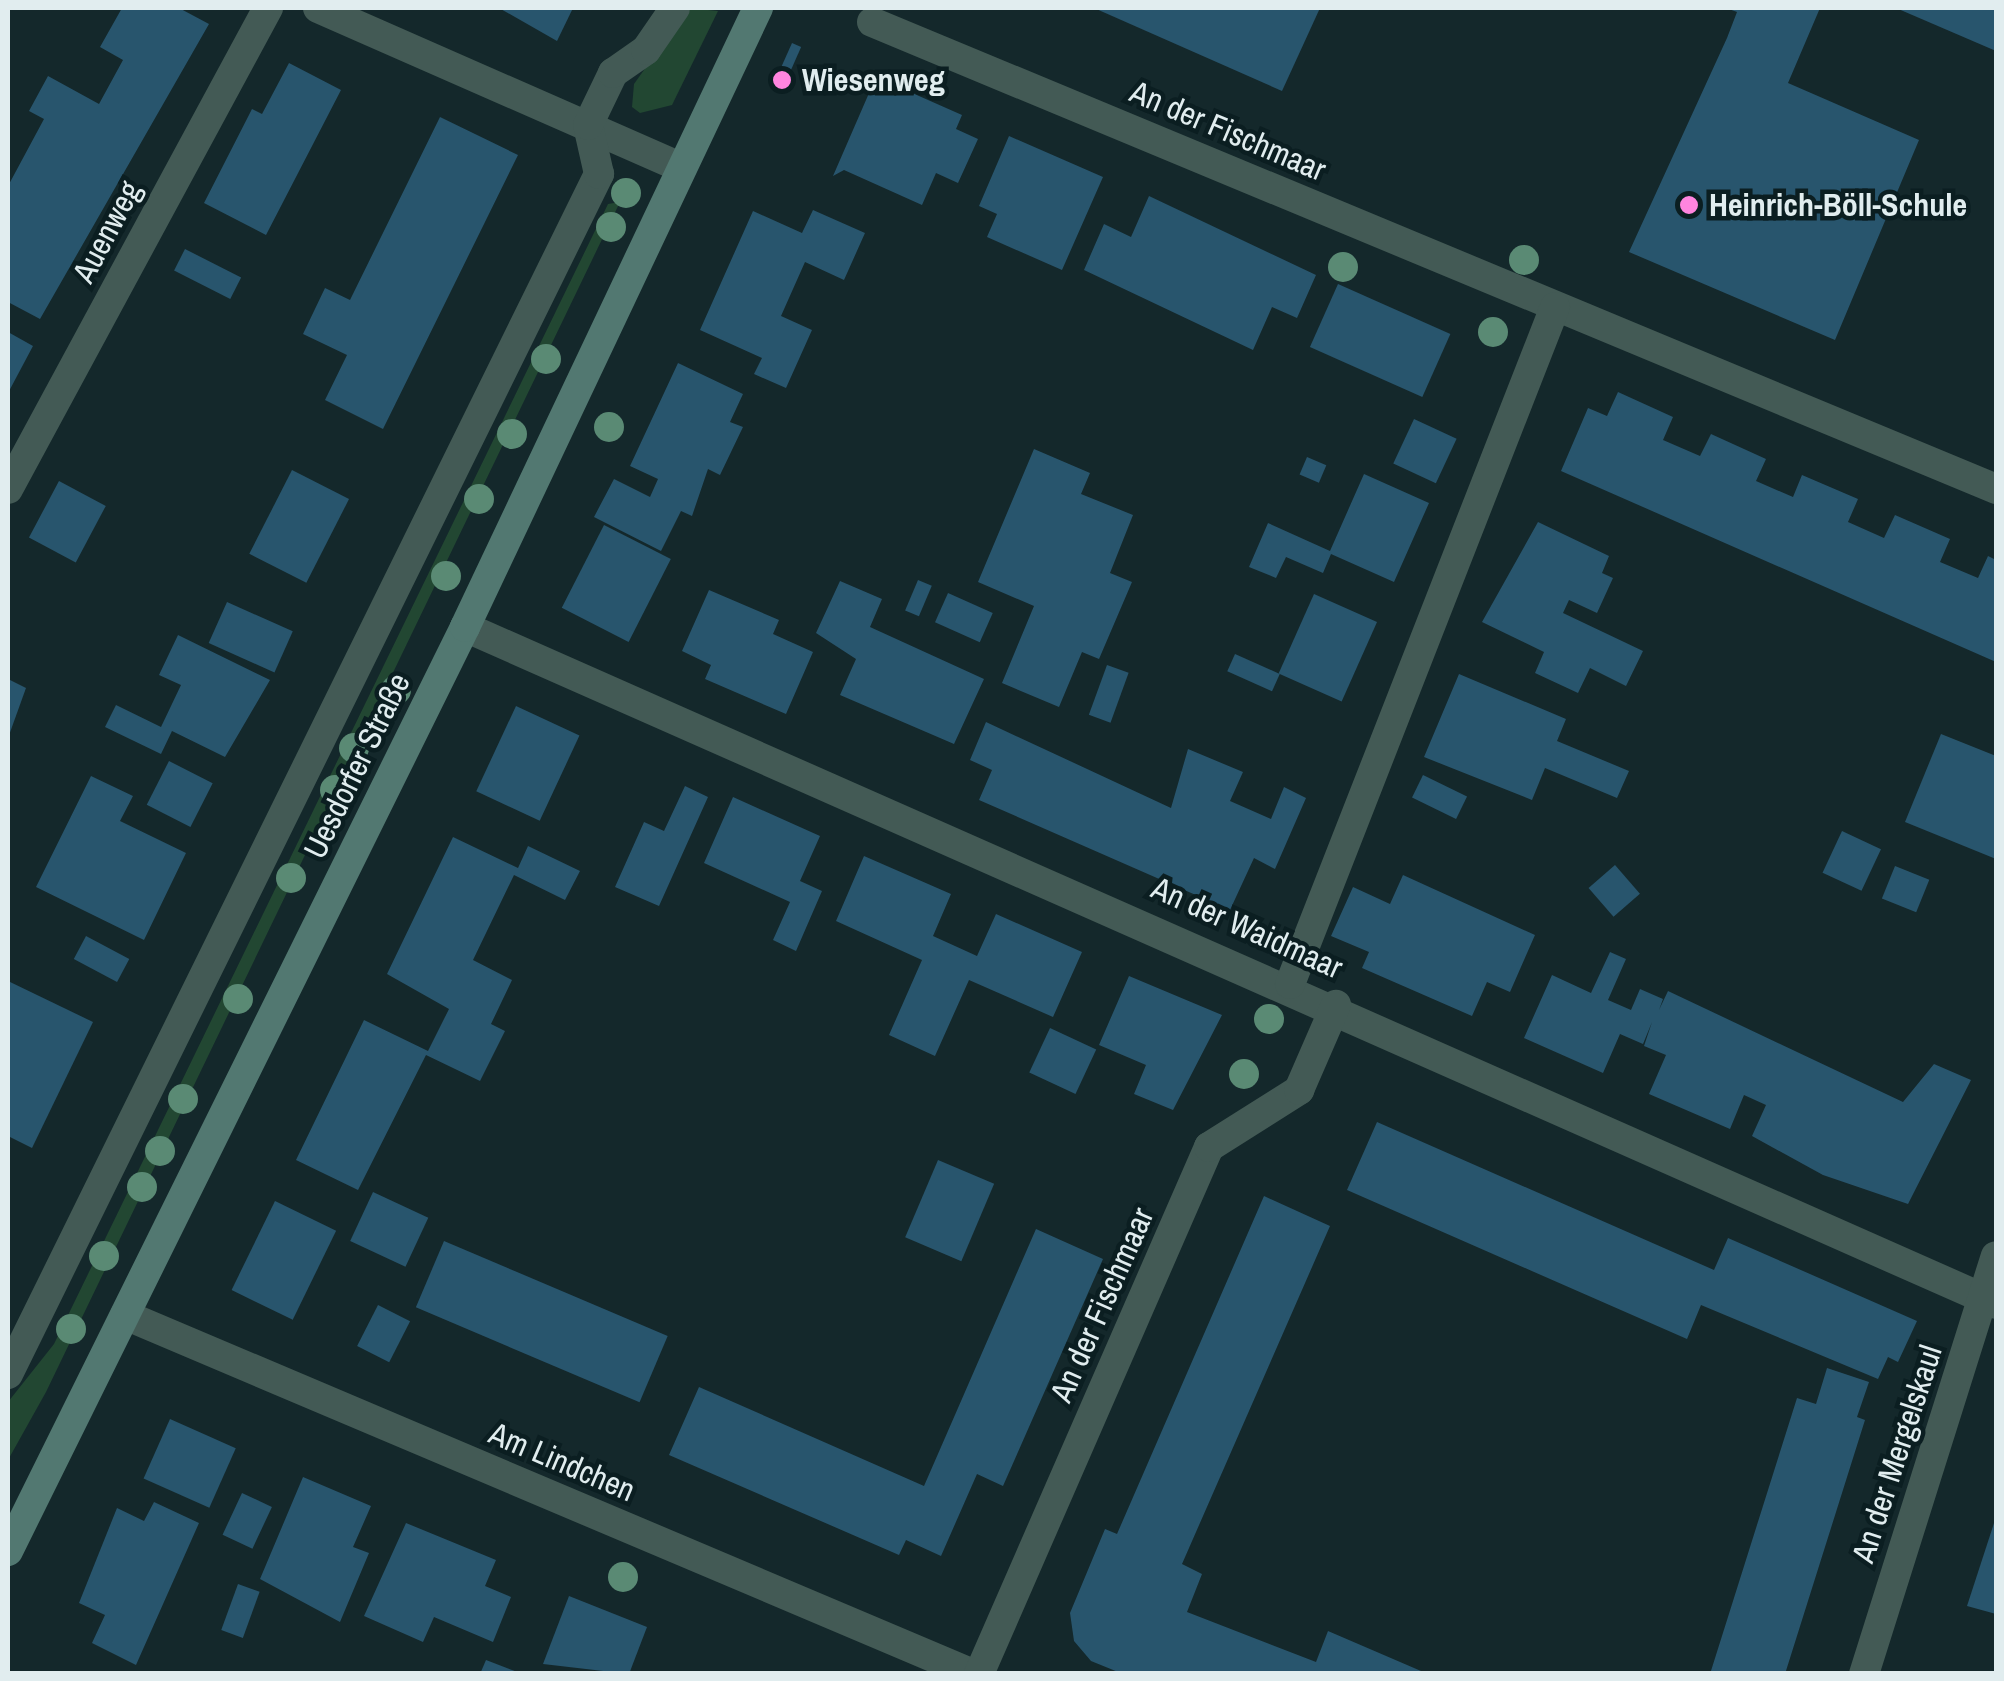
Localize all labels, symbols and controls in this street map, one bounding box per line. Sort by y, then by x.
place label: Wiesenweg [802,61,945,99]
marker: Wiesenweg [771,69,793,91]
street label: An der Fischmaar [1125,73,1331,189]
street label: Auenweg [64,175,150,289]
place label: Heinrich-Böll-Schule [1709,186,1967,224]
marker: Heinrich-Böll-Schule [1678,194,1700,216]
street label: Uesdorfer Straße [296,667,418,865]
street label: An der Waidmaar [1146,869,1348,987]
street label: An der Fischmaar [1042,1202,1162,1408]
street label: An der Mergelskaul [1844,1341,1950,1567]
street label: Am Lindchen [483,1414,641,1510]

